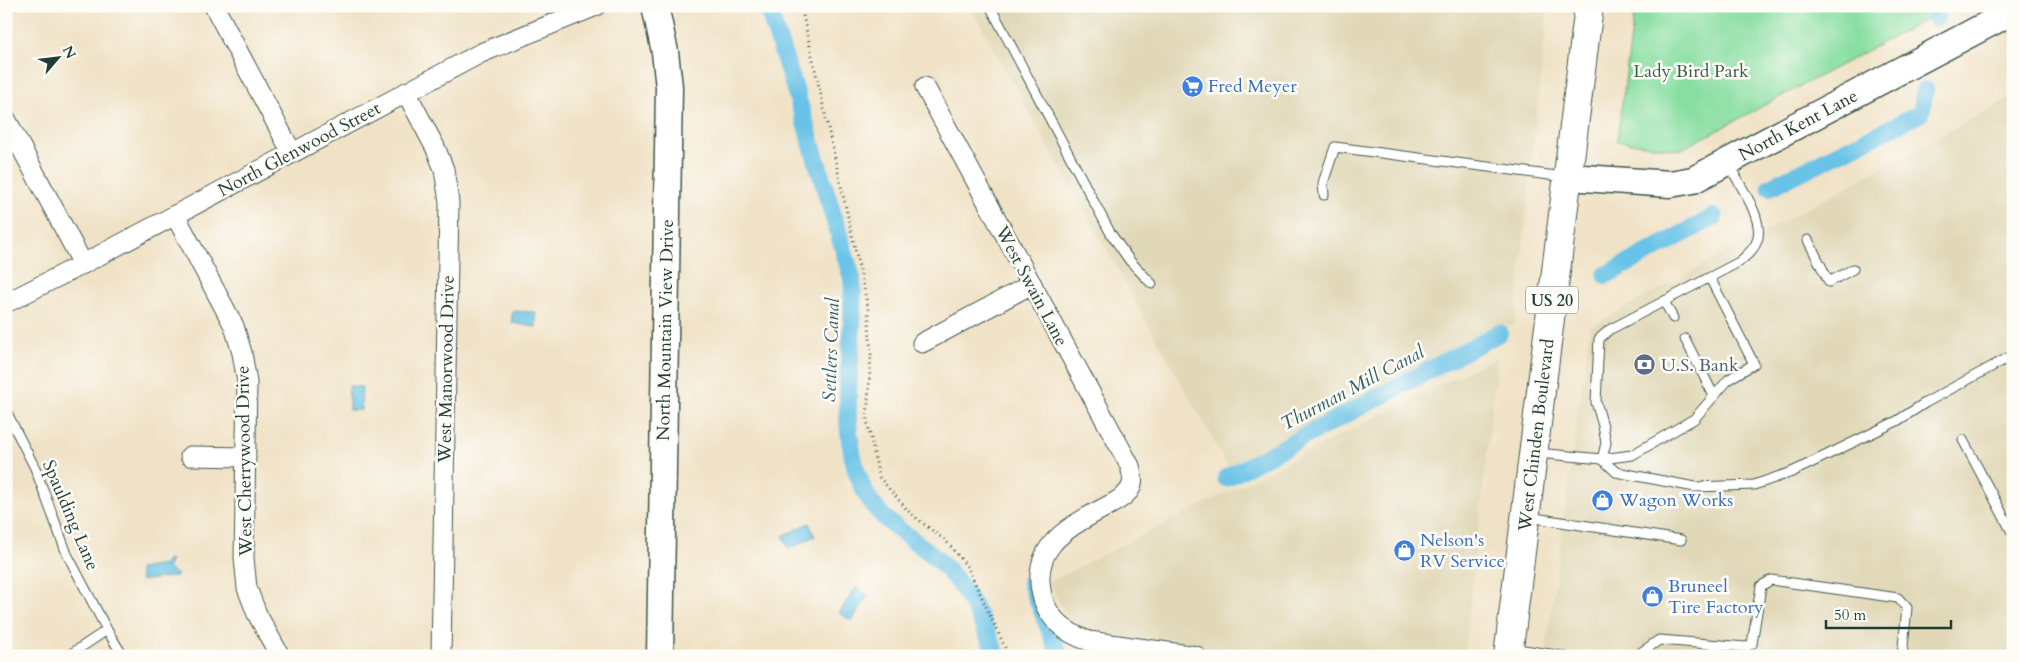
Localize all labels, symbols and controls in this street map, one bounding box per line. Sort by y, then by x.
north arrow [32,32,82,82]
text: N [58,42,80,62]
park label: Lady Bird Park [1633,59,1749,84]
supermarket icon: Fred Meyer [1180,74,1204,98]
place label: Fred Meyer [1208,74,1297,99]
street label: North Kent Lane [1734,84,1862,167]
street label: North Glenwood Street [214,96,385,203]
street label: North Mountain View Drive [651,219,680,441]
street label: West Swain Lane [989,221,1074,351]
street label: West Manorwood Drive [432,275,461,464]
road number: US 20 [1526,286,1578,314]
water label: Settlers Canal [816,297,846,403]
street label: West Chinden Boulevard [1512,337,1561,534]
water label: Thurman Mill Canal [1276,339,1430,437]
bank icon: U.S. Bank [1633,353,1657,377]
place label: U.S. Bank [1661,353,1739,378]
street label: West Cherrywood Drive [230,365,259,558]
street label: Spaulding Lane [36,456,105,574]
shop icon: Wagon Works [1591,488,1615,512]
place label: Wagon Works [1618,488,1733,513]
place label: Nelson's RV Service [1420,528,1505,574]
shop icon: Nelson's RV Service [1392,538,1416,562]
place label: Bruneel Tire Factory [1668,574,1764,620]
shop icon: Bruneel Tire Factory [1640,584,1664,608]
scale bar [1826,597,1952,629]
text: 50 m [1834,605,1866,625]

